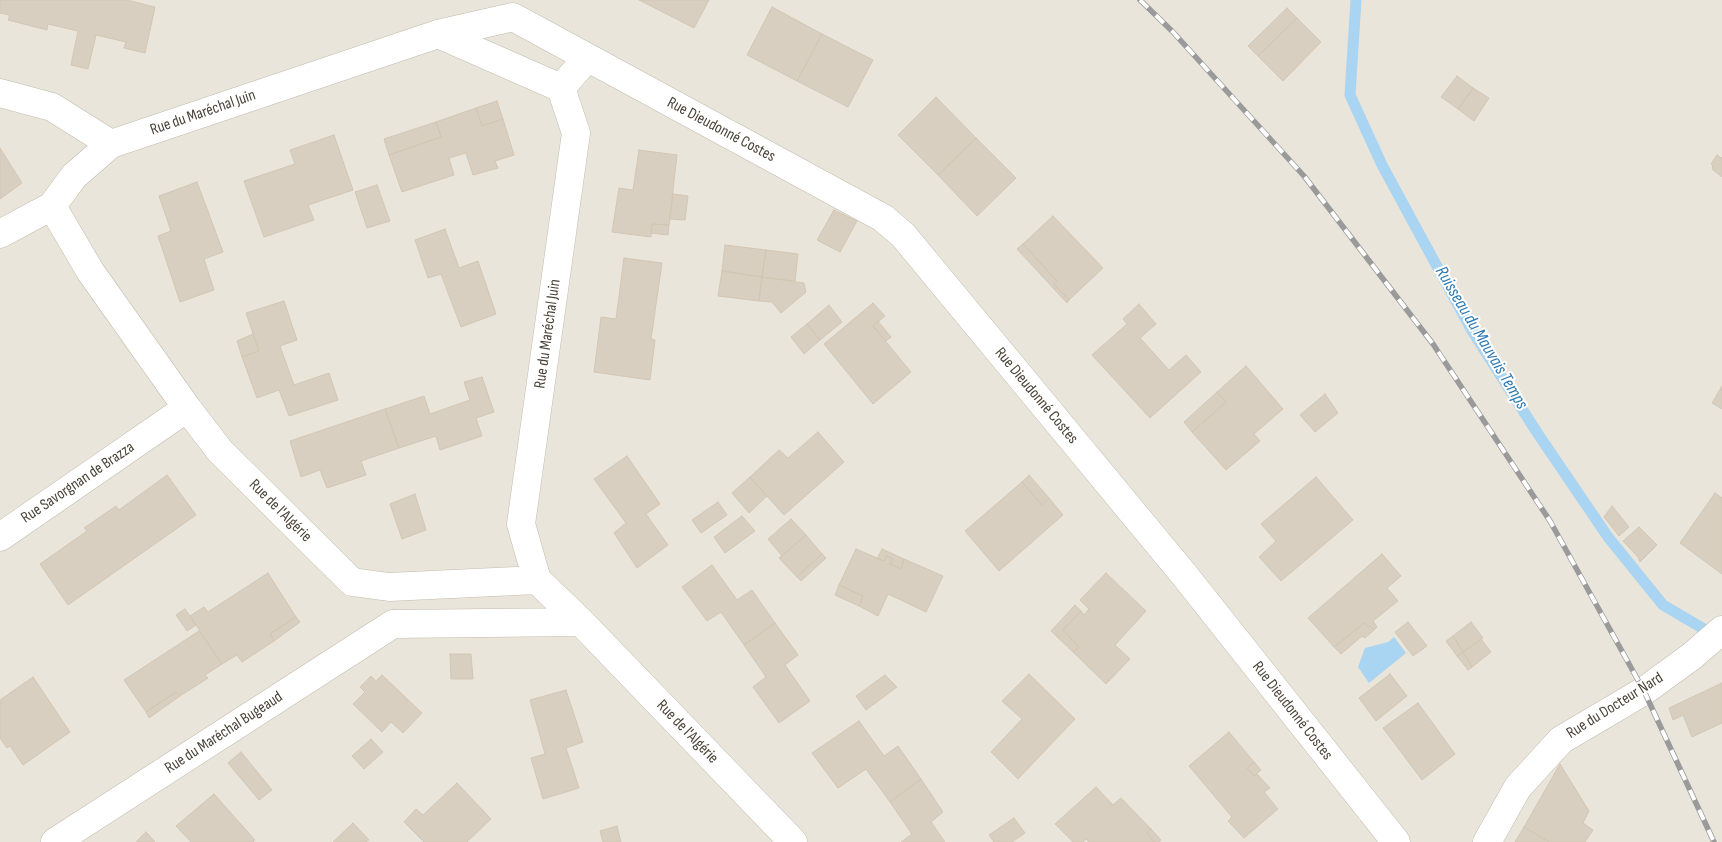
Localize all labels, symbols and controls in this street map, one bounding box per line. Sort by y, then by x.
street label: Rue du Maréchal Juin [148,86,258,140]
street label: Rue Dieudonné Costes [664,93,778,167]
water label: Ruisseau du Mauvais Temps [1430,263,1532,413]
street label: Rue du Maréchal Juin [531,278,565,390]
street label: Rue Dieudonné Costes [990,344,1082,448]
street label: Rue Savorgnan de Brazza [18,438,138,528]
street label: Rue de l'Algérie [245,476,315,546]
street label: Rue Dieudonné Costes [1248,658,1336,764]
street label: Rue du Docteur Nard [1563,669,1667,743]
street label: Rue du Maréchal Bugeaud [162,688,286,778]
street label: Rue de l'Algérie [652,696,722,768]

